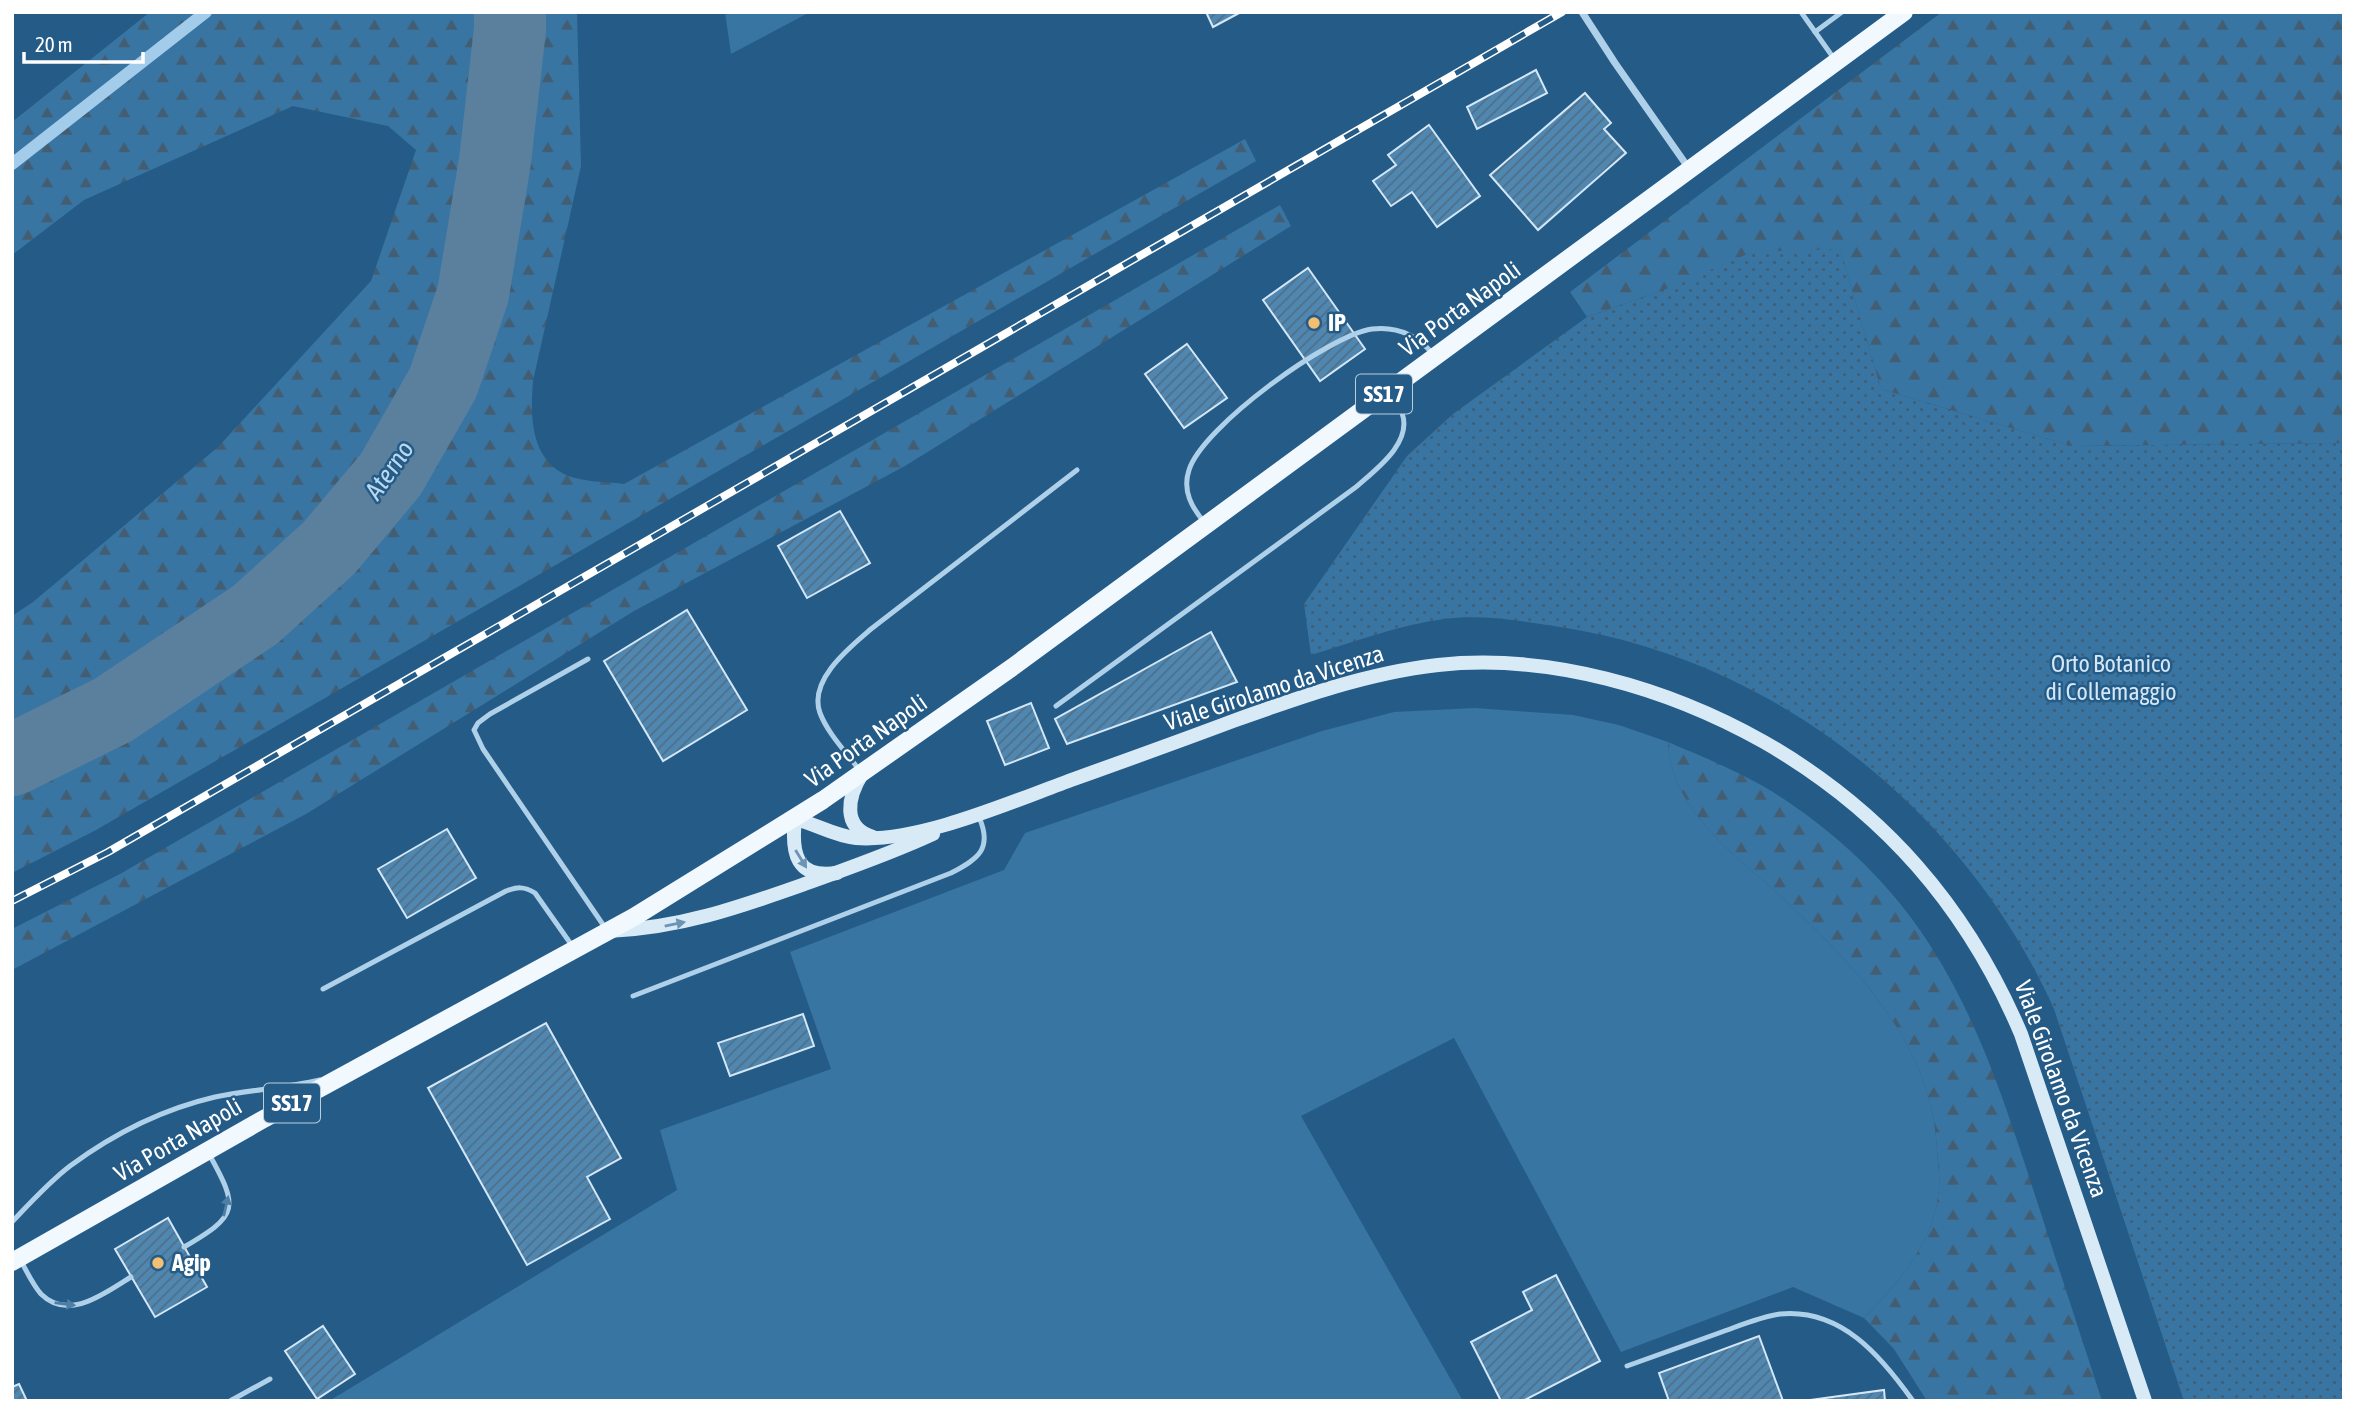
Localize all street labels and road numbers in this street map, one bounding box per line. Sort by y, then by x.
street label: Via Porta Napoli [1394,256,1525,361]
road number: SS17 [1356,374,1412,414]
street label: Viale Girolamo da Vicenza [1161,639,1387,736]
street label: Via Porta Napoli [800,689,932,793]
street label: Viale Girolamo da Vicenza [2010,977,2113,1201]
road number: SS17 [264,1084,320,1122]
street label: Via Porta Napoli [109,1092,246,1187]

